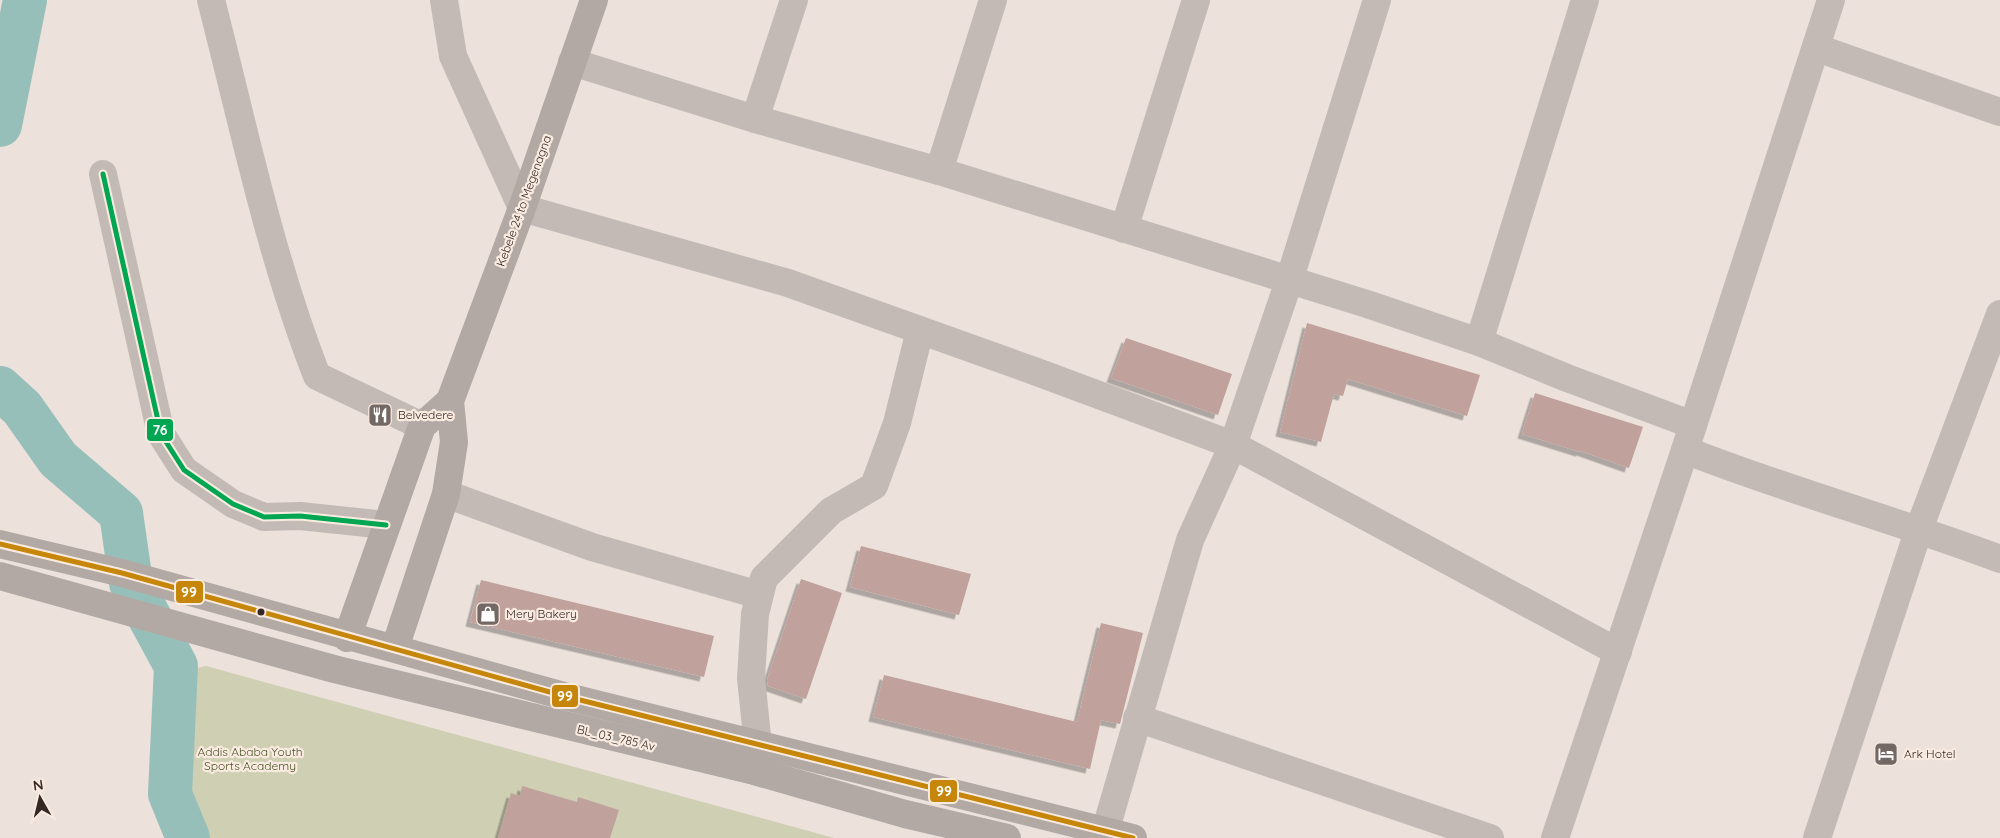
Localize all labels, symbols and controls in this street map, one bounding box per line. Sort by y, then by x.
street label: Kebele 24 to Megenagna [493,133,554,268]
restaurant icon: Belvedere [367,402,393,428]
place label: Belvedere [398,407,454,422]
line badge: 76 [146,418,174,442]
text: 76 [152,421,168,439]
line badge: 99 [175,580,204,604]
text: 99 [181,583,197,601]
shop icon: Mery Bakery [475,601,501,627]
place label: Mery Bakery [506,606,577,621]
unlabelled marker [256,607,266,617]
line badge: 99 [551,684,579,708]
text: 99 [557,687,573,705]
street label: BL_03_785 Av [576,721,657,754]
hotel icon: Ark Hotel [1873,741,1899,767]
park label: Addis Ababa Youth Sports Academy [197,744,303,773]
place label: Ark Hotel [1904,746,1956,761]
north arrow [15,773,65,823]
text: N [32,775,45,795]
line badge: 99 [929,779,958,803]
text: 99 [936,782,952,800]

